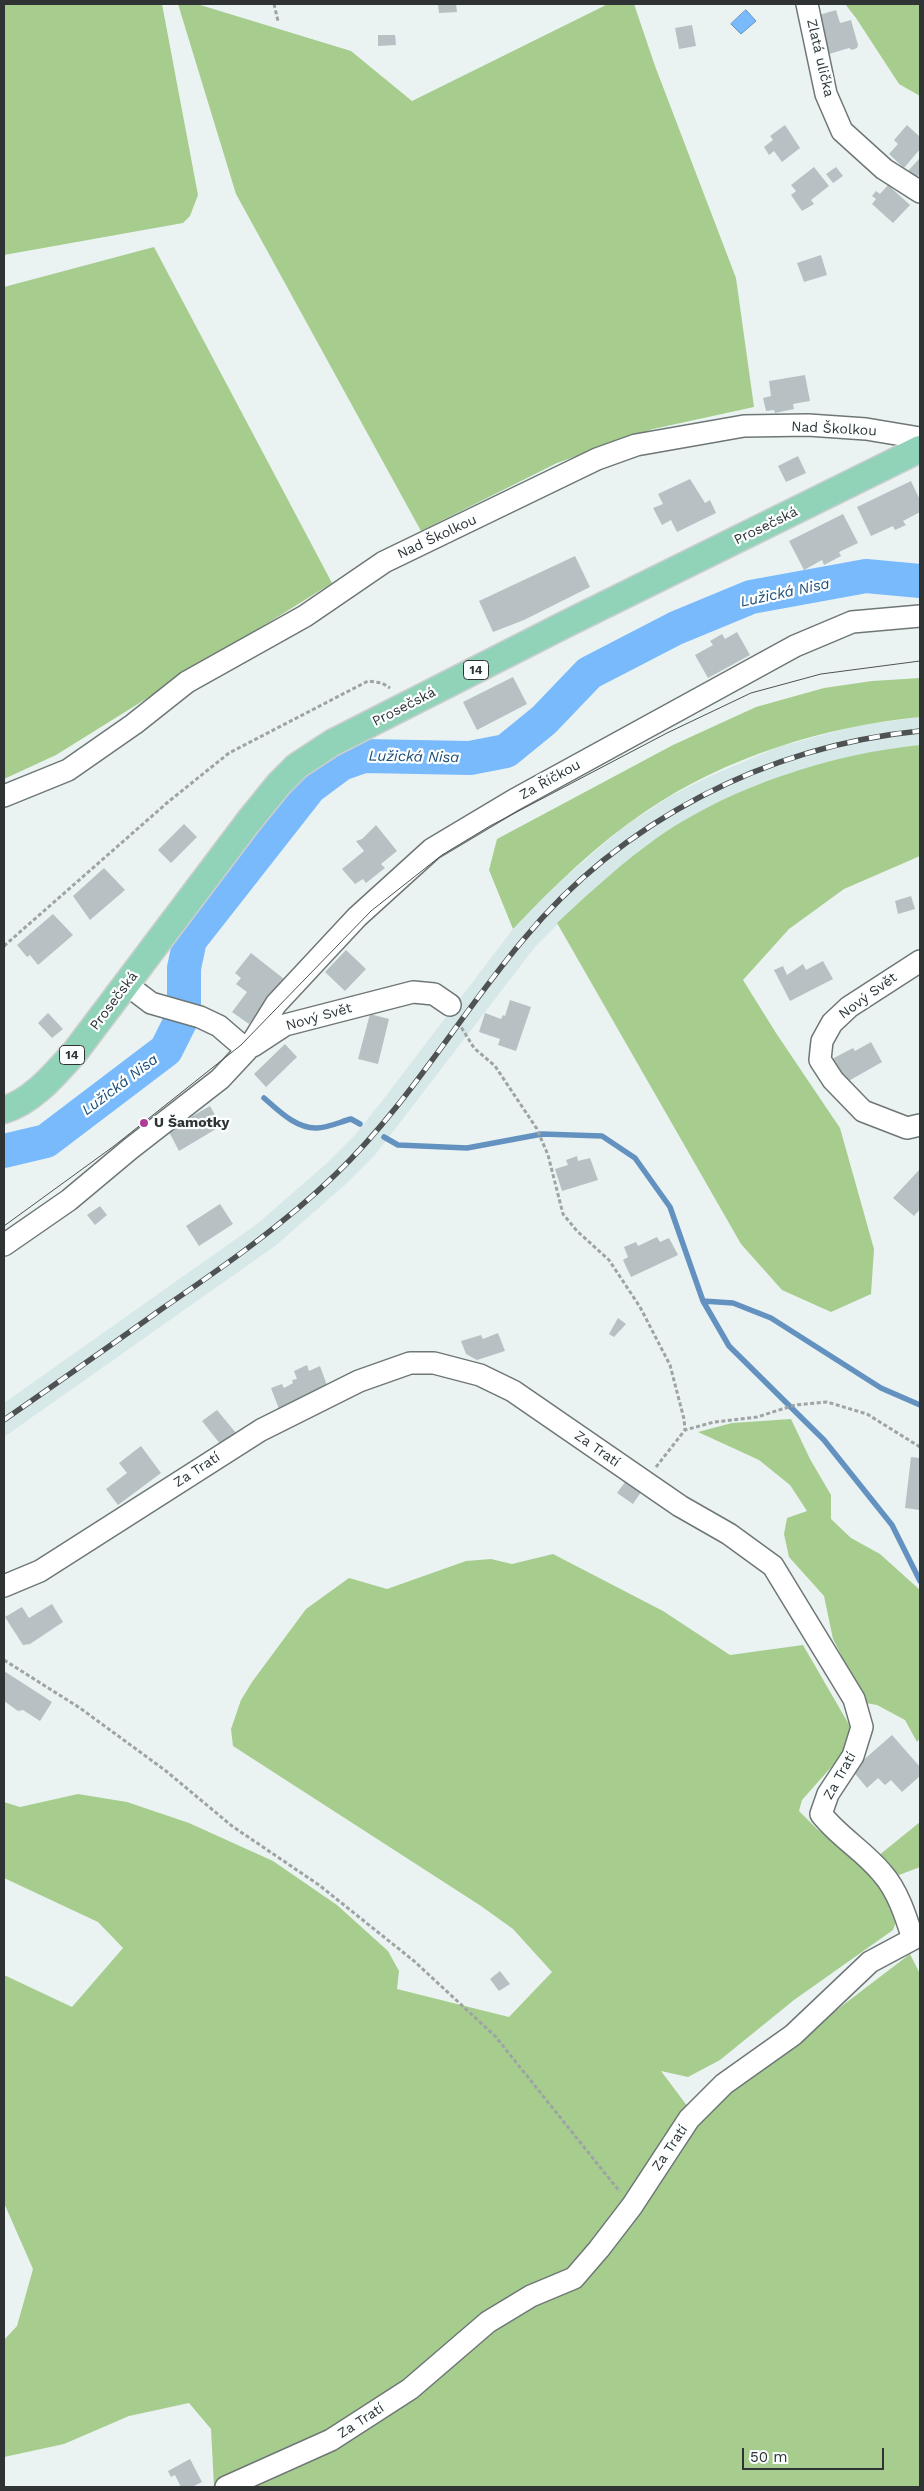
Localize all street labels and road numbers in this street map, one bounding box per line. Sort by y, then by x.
street label: Zlatá ulička [803,17,837,99]
street label: Nad Školkou [791,418,877,440]
street label: Prosečská [731,503,801,549]
street label: Nad Školkou [395,511,479,563]
road number: 14 [464,660,488,680]
street label: Prosečská [370,684,438,730]
street label: Za Říčkou [517,756,583,804]
street label: Prosečská [87,968,141,1034]
street label: Nový Svět [836,969,900,1023]
street label: Nový Svět [284,1000,354,1034]
road number: 14 [60,1046,84,1064]
street label: Za Tratí [571,1427,623,1471]
street label: Za Tratí [171,1449,223,1491]
street label: Za Tratí [820,1749,860,1803]
street label: Za Tratí [649,2122,691,2174]
street label: Za Tratí [335,2400,387,2442]

